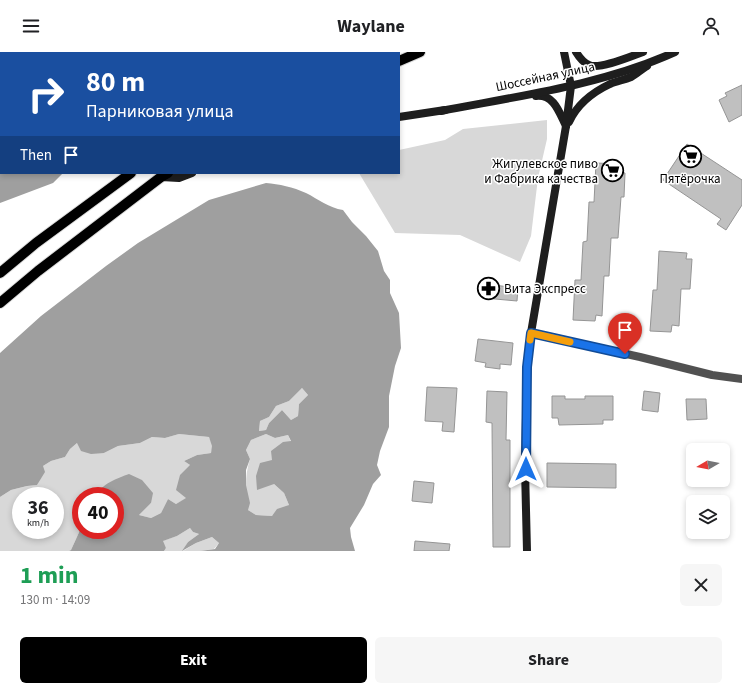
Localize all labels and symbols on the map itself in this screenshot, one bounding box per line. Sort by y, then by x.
street label: Шоссейная улица [494,58,596,96]
supermarket icon: Пятёрочка [677,143,703,169]
place label: Жигулевское пиво и Фабрика качества [484,155,598,188]
supermarket icon: Жигулевское пиво и Фабрика качества [600,157,626,183]
place label: Пятёрочка [659,170,721,188]
pharmacy icon: Вита Экспресс [475,275,501,301]
place label: Вита Экспресс [504,280,586,298]
pin [608,313,642,354]
north arrow [686,443,730,487]
position arrow [505,448,547,490]
speed limit sign: 40 [72,487,124,539]

